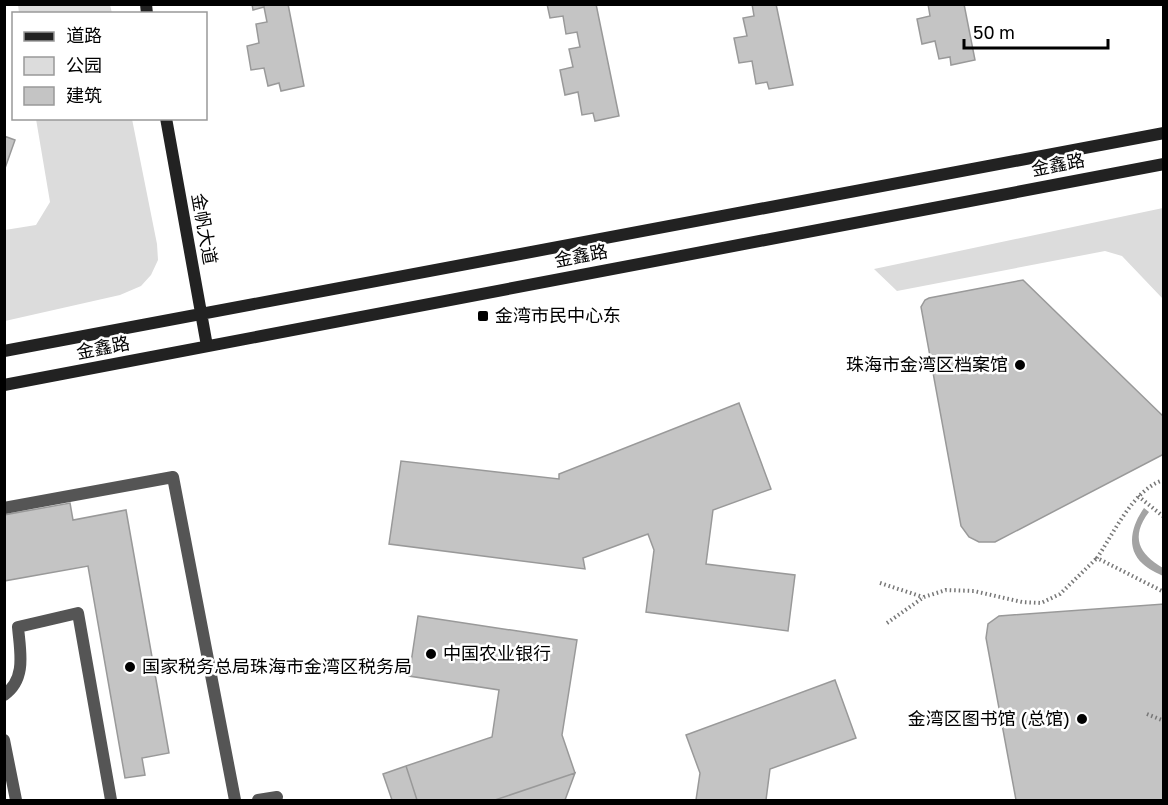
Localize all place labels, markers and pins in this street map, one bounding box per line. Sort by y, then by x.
place label: 金湾市民中心东 [495,304,621,326]
marker: 金湾市民中心东 [476,309,490,323]
place label: 珠海市金湾区档案馆 [846,353,1008,375]
marker: 珠海市金湾区档案馆 [1013,358,1027,372]
place label: 中国农业银行 [443,642,551,664]
marker: 中国农业银行 [424,647,438,661]
place label: 国家税务总局珠海市金湾区税务局 [142,655,412,677]
marker: 国家税务总局珠海市金湾区税务局 [123,660,137,674]
place label: 金湾区图书馆 (总馆) [908,707,1070,729]
marker: 金湾区图书馆 (总馆) [1075,712,1089,726]

